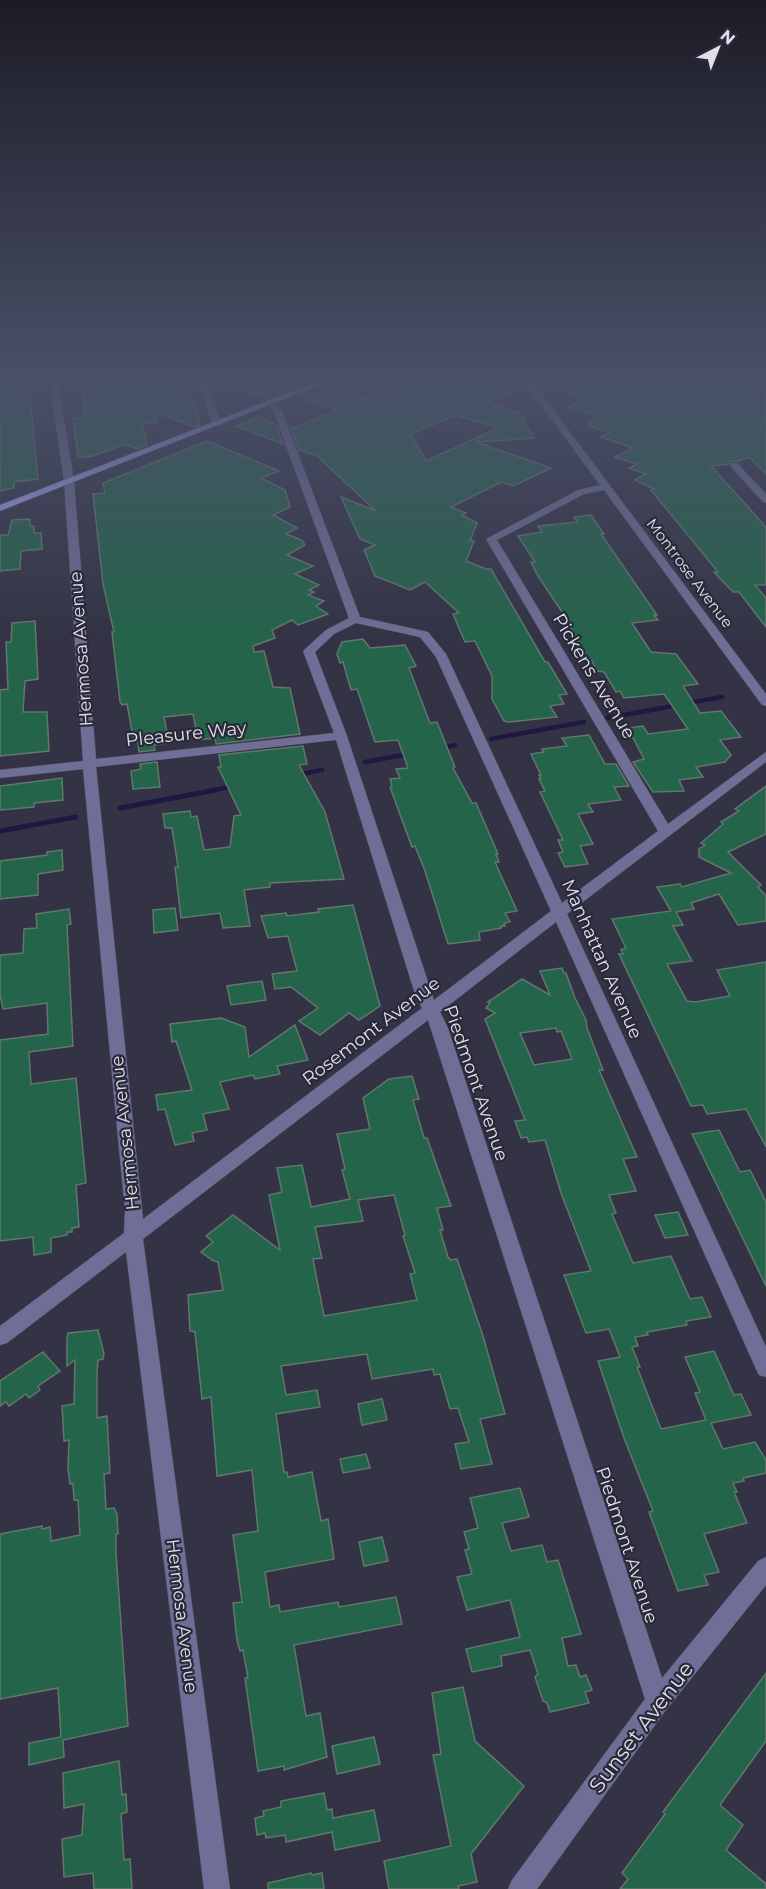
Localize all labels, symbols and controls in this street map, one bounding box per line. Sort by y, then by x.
north arrow [688,18,748,78]
text: N [717,26,739,49]
street label: Montrose Avenue [643,515,737,631]
street label: Hermosa Avenue [65,571,97,727]
street label: Pickens Avenue [548,609,640,743]
street label: Pleasure Way [124,717,248,751]
street label: Manhattan Avenue [557,876,647,1042]
street label: Rosemont Avenue [298,972,444,1090]
street label: Piedmont Avenue [439,1002,513,1164]
street label: Hermosa Avenue [106,1055,144,1211]
street label: Piedmont Avenue [591,1464,663,1626]
street label: Hermosa Avenue [162,1538,202,1694]
street label: Sunset Avenue [584,1657,698,1797]

